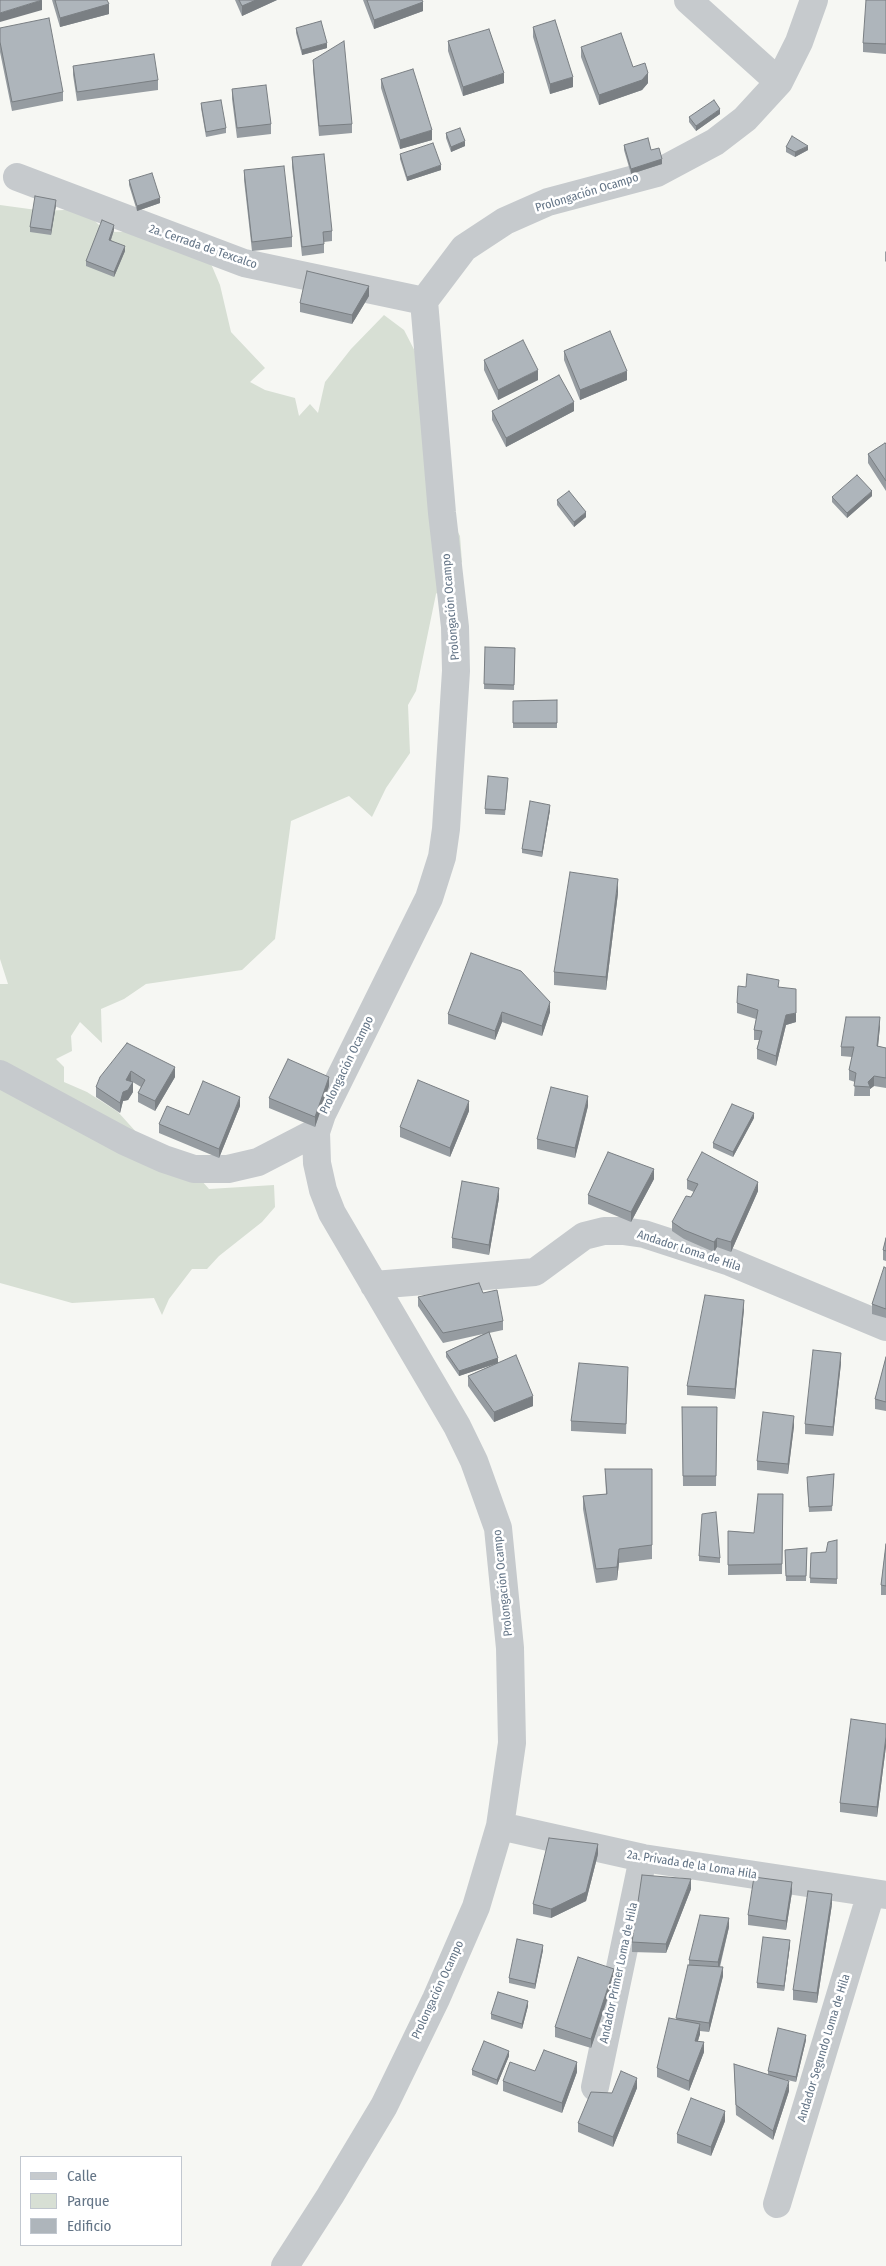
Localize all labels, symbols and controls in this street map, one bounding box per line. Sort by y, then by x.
street label: Prolongación Ocampo [534,170,640,216]
street label: 2a. Cerrada de Texcalco [147,222,259,272]
street label: Prolongación Ocampo [439,553,463,661]
street label: Prolongación Ocampo [317,1014,377,1116]
street label: Andador Loma de Hila [635,1227,743,1275]
street label: Prolongación Ocampo [490,1529,516,1637]
street label: 2a. Privada de la Loma Hila [626,1848,758,1882]
street label: Andador Primer Loma de Hila [597,1901,641,2045]
street label: Prolongación Ocampo [409,1938,467,2042]
street label: Andador Segundo Loma de Hila [795,1972,853,2124]
legend [20,2156,182,2246]
text: Calle [67,2167,97,2185]
text: Parque [67,2192,110,2210]
text: Edificio [67,2217,112,2235]

